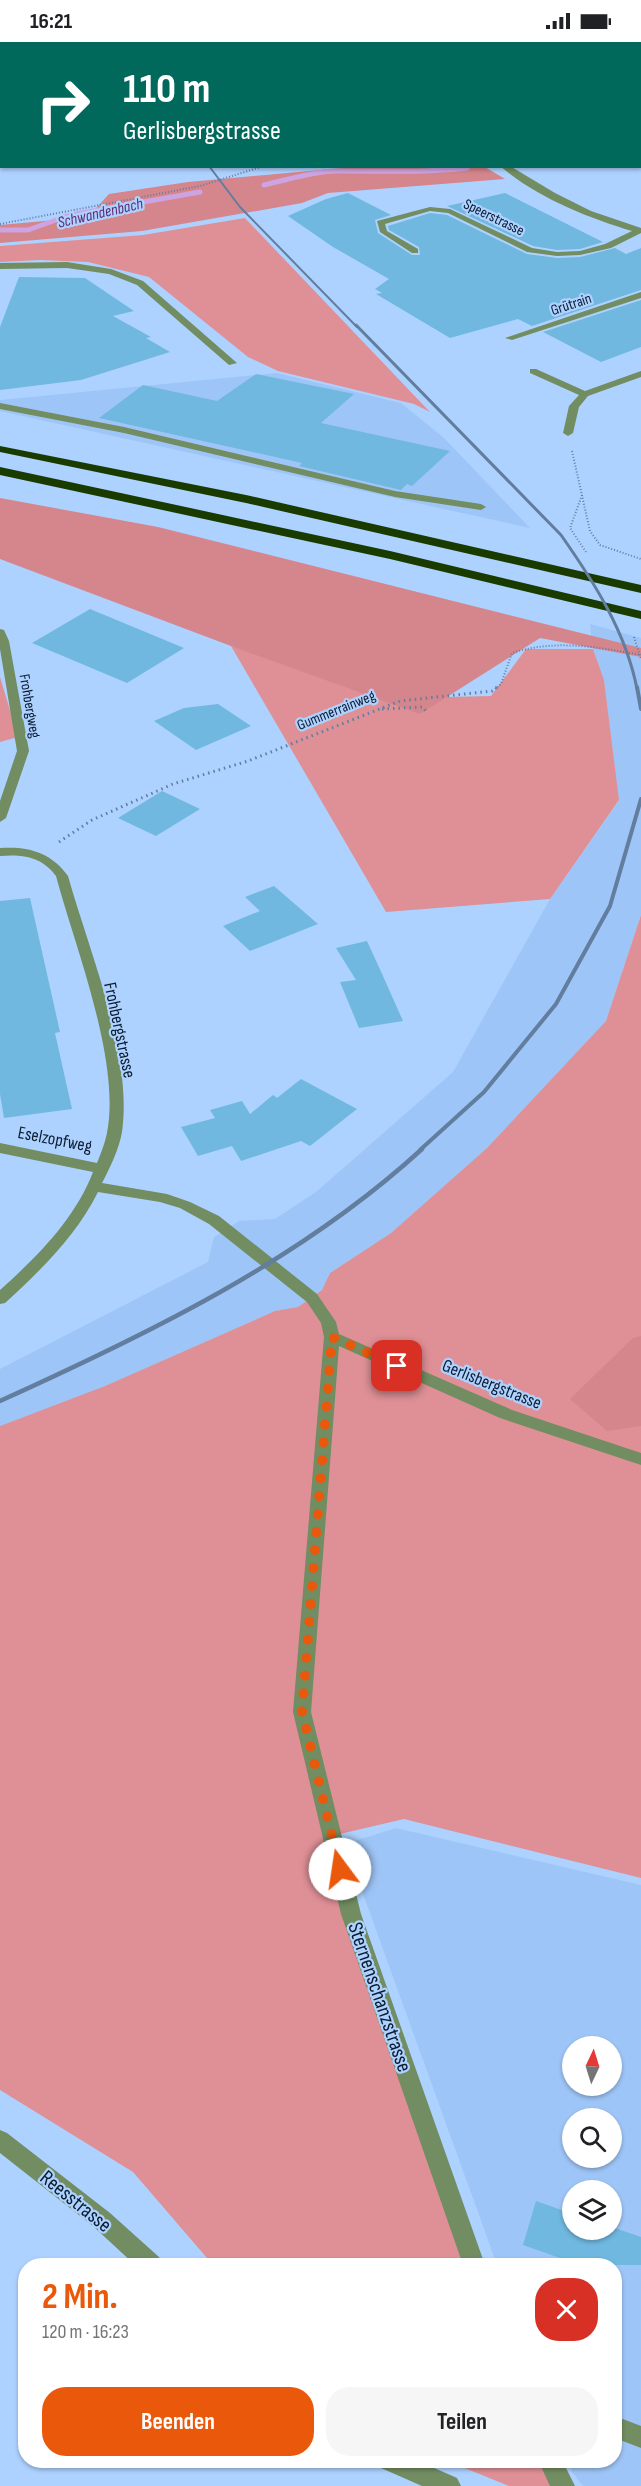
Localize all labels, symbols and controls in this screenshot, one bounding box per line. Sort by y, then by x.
text: 16:21 [30,8,72,35]
text: 110 m [123,64,210,115]
icon: right [24,66,102,144]
text: Gerlisbergstrasse [123,115,281,147]
water label: Schwandenbach [56,194,145,233]
street label: Speerstrasse [460,195,527,240]
street label: Grütrain [548,289,594,320]
street label: Frohbergweg [15,673,44,740]
street label: Gummerrainweg [294,686,378,735]
street label: Frohbergstrasse [99,980,140,1080]
street label: Eselzopfweg [16,1122,94,1157]
pin [371,1340,422,1391]
icon: arrive [380,1349,413,1382]
street label: Gerlisbergstrasse [439,1355,545,1414]
position arrow [308,1837,372,1901]
street label: Sternenschanzstrasse [342,1919,417,2075]
north arrow [562,2036,622,2096]
map controls [562,2036,622,2240]
button: search [562,2108,622,2168]
street label: Reesstrasse [35,2165,116,2238]
button: layers [562,2180,622,2240]
text: 2 Min. [42,2276,118,2319]
button: close [535,2278,598,2341]
text: 120 m · 16:23 [42,2320,129,2344]
button: Beenden [42,2387,314,2456]
button: Teilen [326,2387,598,2456]

